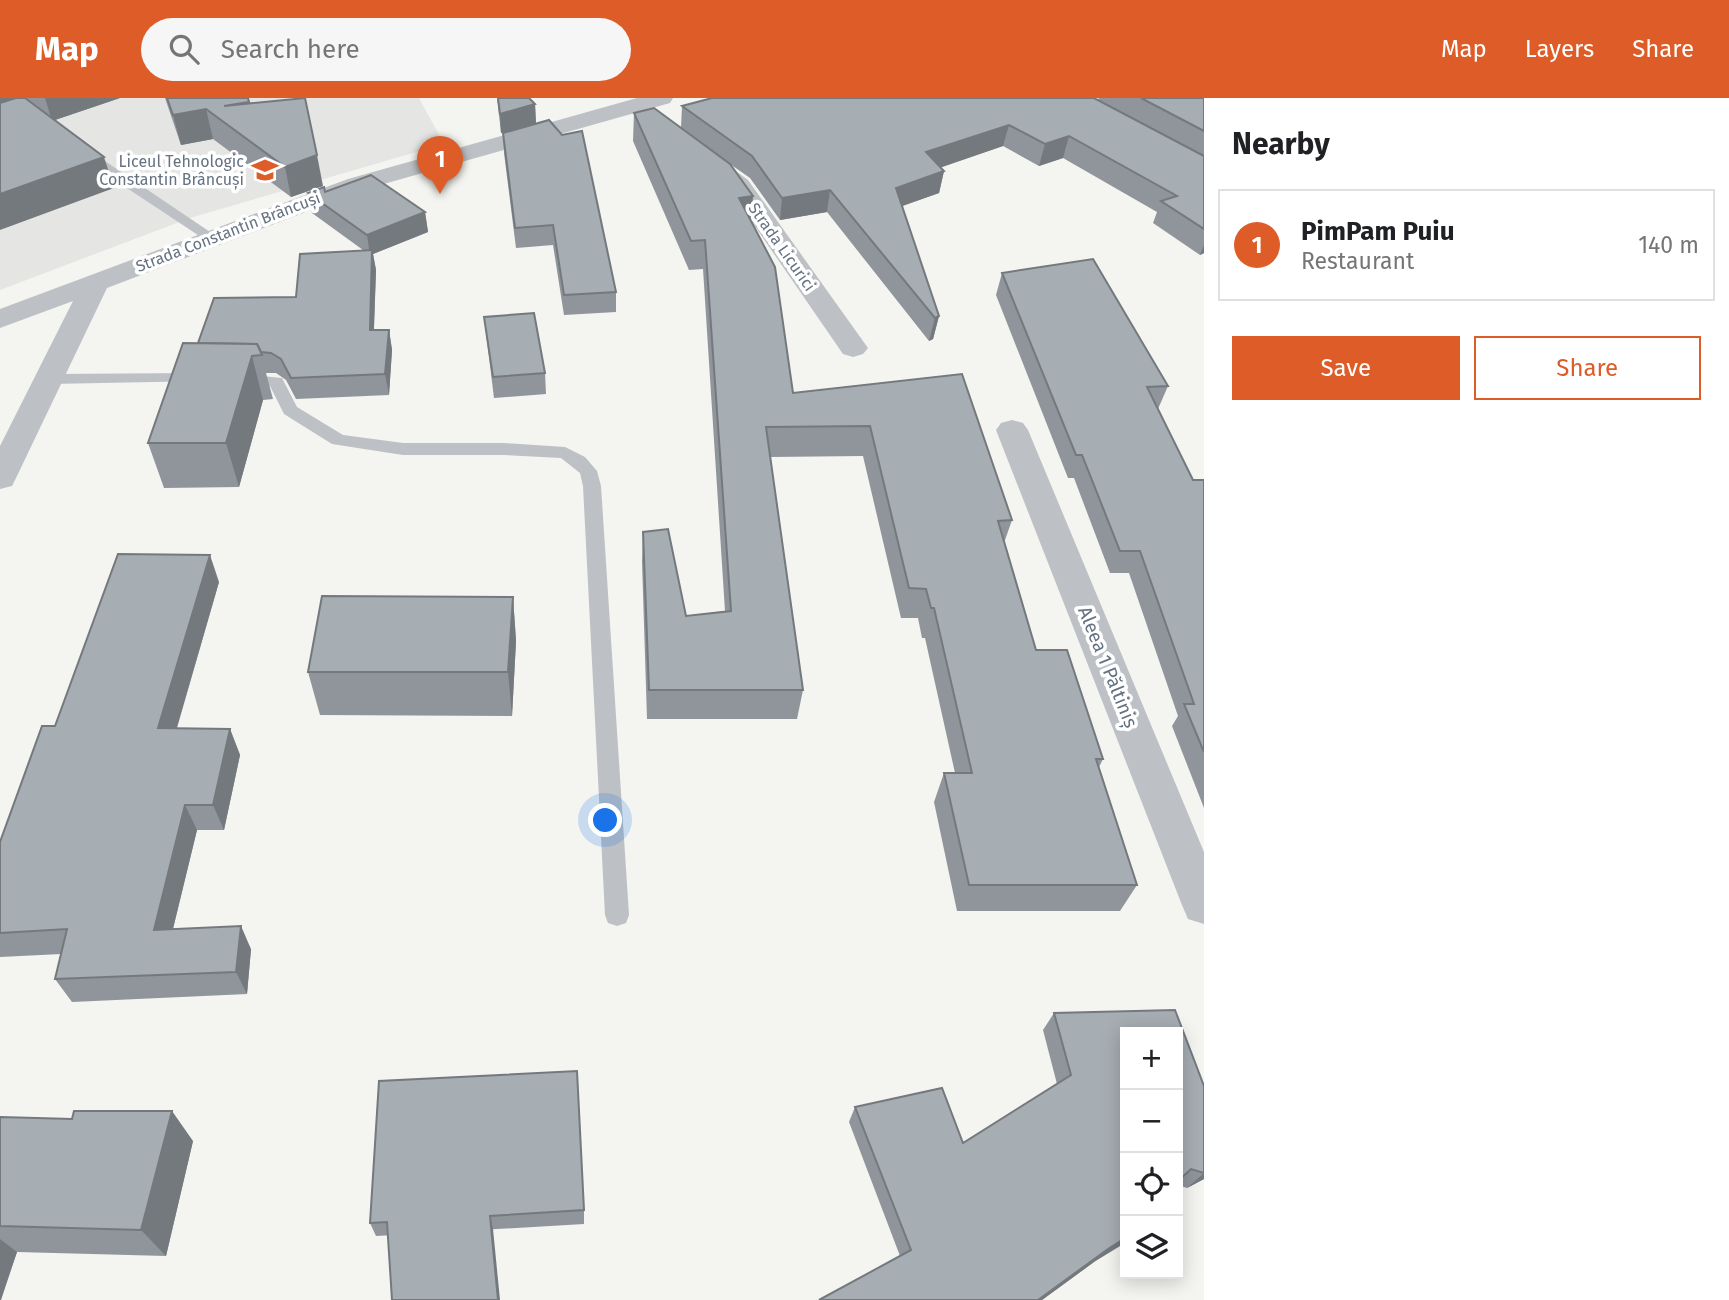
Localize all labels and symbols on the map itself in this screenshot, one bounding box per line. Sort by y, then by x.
pin: 1 [417,136,463,194]
place label: Liceul Tehnologic Constantin Brâncuși [99,152,244,190]
school or university icon: Liceul Tehnologic Constantin Brâncuși [250,155,280,185]
street label: Strada Constantin Brâncuși [133,188,323,277]
street label: Strada Licurici [745,199,819,295]
street label: Aleea 1 Păltiniș [1072,603,1143,732]
your location [588,803,622,837]

